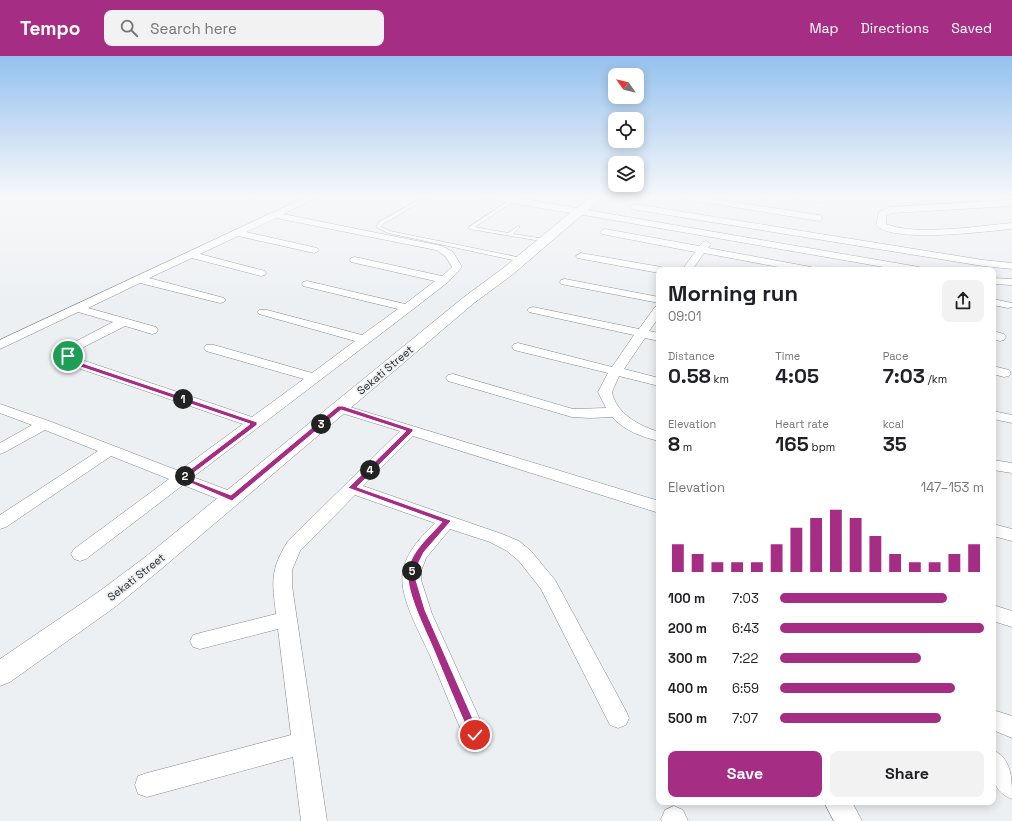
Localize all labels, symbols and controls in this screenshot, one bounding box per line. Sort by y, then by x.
search box [104,10,384,46]
text: Tempo [20,16,80,41]
icon: search [118,17,140,39]
text: Search here [150,19,237,38]
text: Map [809,19,839,37]
text: Directions [861,19,929,37]
text: Saved [951,19,992,37]
north arrow [608,68,644,104]
map controls [608,68,644,192]
button: locate [608,112,644,148]
button: layers [608,156,644,192]
text: Morning run [668,279,798,307]
button: share [942,280,984,322]
text: 09:01 [668,308,701,325]
pin [51,339,85,373]
street label: Sekati Street [354,342,416,398]
icon: arrive [57,345,79,367]
text: Distance [668,349,715,363]
text: Time [775,349,800,363]
text: Pace [883,349,908,363]
text: 0.58 [668,363,711,389]
text: 4:05 [775,363,819,389]
text: 7:03 [883,363,925,389]
text: km [711,372,729,386]
text: /km [925,372,947,386]
pin: 1 [173,389,193,409]
text: 1 [181,392,185,406]
pin: 3 [311,414,331,434]
text: 3 [318,417,324,431]
text: Elevation [668,417,716,431]
text: Heart rate [775,417,829,431]
text: kcal [883,417,904,431]
text: 8 [668,431,680,457]
text: 165 [775,431,809,457]
text: 35 [883,431,907,457]
text: m [680,440,692,454]
text: bpm [809,440,835,454]
pin: 4 [360,460,380,480]
text: 4 [367,463,374,477]
pin: 2 [175,466,195,486]
text: 2 [182,469,188,483]
text: Elevation [668,479,725,496]
text: 147–153 m [921,479,984,496]
street label: Sekati Street [104,550,168,604]
pin: 5 [402,561,422,581]
text: 5 [409,564,415,578]
text: 100 m [668,590,705,607]
text: 7:03 [732,590,759,607]
text: 200 m [668,620,707,637]
text: 6:43 [732,620,759,637]
text: 300 m [668,650,707,667]
text: 7:22 [732,650,758,667]
text: 400 m [668,680,708,697]
text: 6:59 [732,680,759,697]
text: 500 m [668,710,707,727]
text: 7:07 [732,710,758,727]
pin [458,718,492,752]
icon: check [464,724,486,746]
button: Save [668,751,822,797]
button: Share [830,751,984,797]

